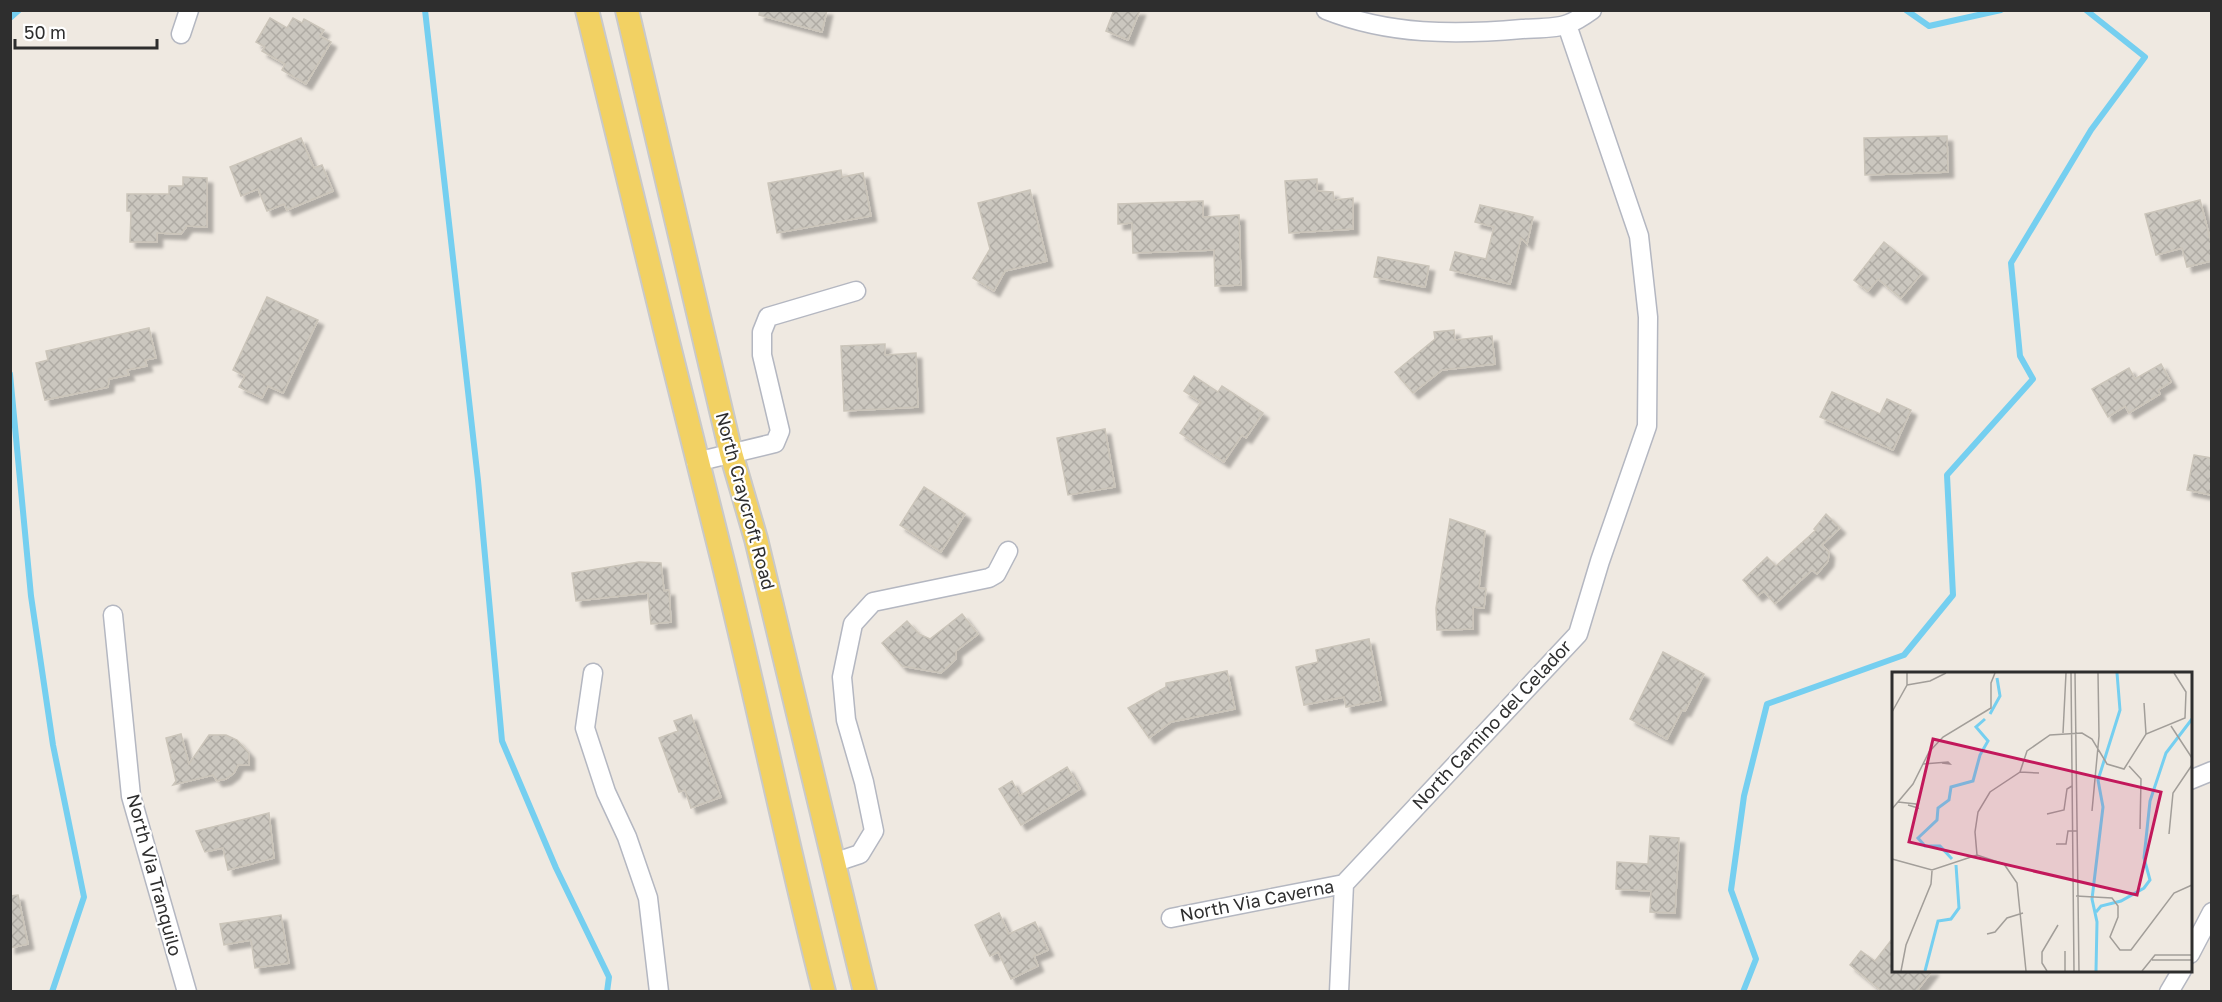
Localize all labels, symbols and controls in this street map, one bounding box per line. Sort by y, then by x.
scale bar [15,12,158,50]
text: 50 m [24,21,66,43]
street label: North Craycroft Road [712,409,780,592]
street label: North Camino del Celador [1407,635,1576,814]
inset map [1892,672,2192,972]
street label: North Via Tranquilo [123,791,187,958]
street label: North Via Caverna [1178,874,1336,926]

